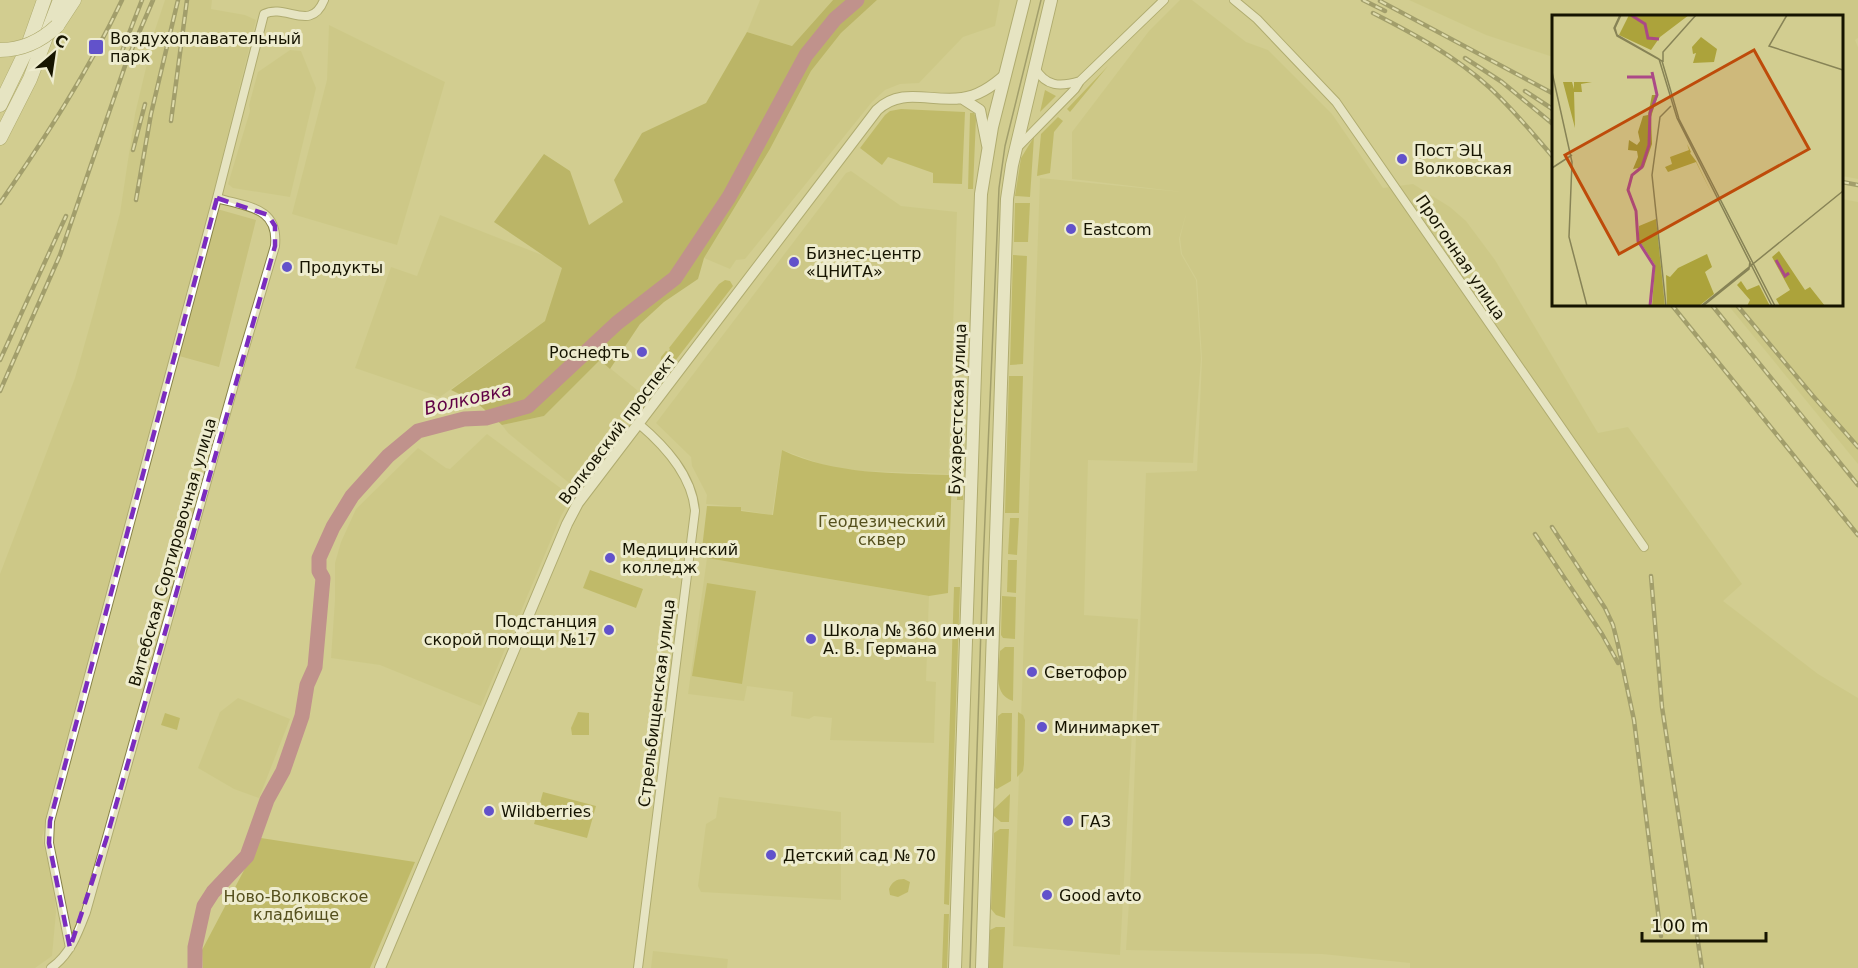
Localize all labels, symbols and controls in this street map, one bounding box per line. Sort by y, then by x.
inset map [1552,15,1843,306]
north arrow [24,24,84,84]
place label: Воздухоплавательный парк [110,29,301,66]
text: С [51,30,71,52]
marker: Воздухоплавательный парк [87,38,105,56]
place label: Пост ЭЦ Волковская [1414,141,1512,178]
marker: Пост ЭЦ Волковская [1395,152,1409,166]
street label: Прогонная улица [1412,191,1509,323]
place label: Eastcom [1083,220,1152,239]
marker: Eastcom [1064,222,1078,236]
place label: Бизнес-центр «ЦНИТА» [806,244,921,281]
marker: Бизнес-центр «ЦНИТА» [787,255,801,269]
place label: Продукты [299,258,383,277]
marker: Продукты [280,260,294,274]
street label: Бухарестская улица [945,323,970,495]
place label: Роснефть [549,343,630,362]
marker: Роснефть [635,345,649,359]
street label: Волковский проспект [555,351,680,508]
water label: Волковка [422,378,514,419]
street label: Витебская Сортировочная улица [125,416,220,689]
park label: Геодезический сквер [818,512,946,549]
place label: Медицинский колледж [622,540,738,577]
marker: Медицинский колледж [603,551,617,565]
street label: Стрельбищенская улица [634,598,679,808]
place label: Подстанция скорой помощи №17 [424,612,597,649]
place label: Школа № 360 имени А. В. Германа [823,621,995,658]
marker: Подстанция скорой помощи №17 [602,623,616,637]
marker: Школа № 360 имени А. В. Германа [804,632,818,646]
place label: Светофор [1044,663,1127,682]
marker: Светофор [1025,665,1039,679]
place label: Минимаркет [1054,718,1160,737]
marker: Минимаркет [1035,720,1049,734]
place label: Wildberries [501,802,591,821]
marker: Wildberries [482,804,496,818]
place label: ГАЗ [1080,812,1111,831]
marker: ГАЗ [1061,814,1075,828]
place label: Детский сад № 70 [783,846,936,865]
marker: Детский сад № 70 [764,848,778,862]
place label: Good avto [1059,886,1142,905]
park label: Ново-Волковское кладбище [224,887,368,924]
marker: Good avto [1040,888,1054,902]
scale bar [1642,905,1766,943]
text: 100 m [1651,915,1709,936]

